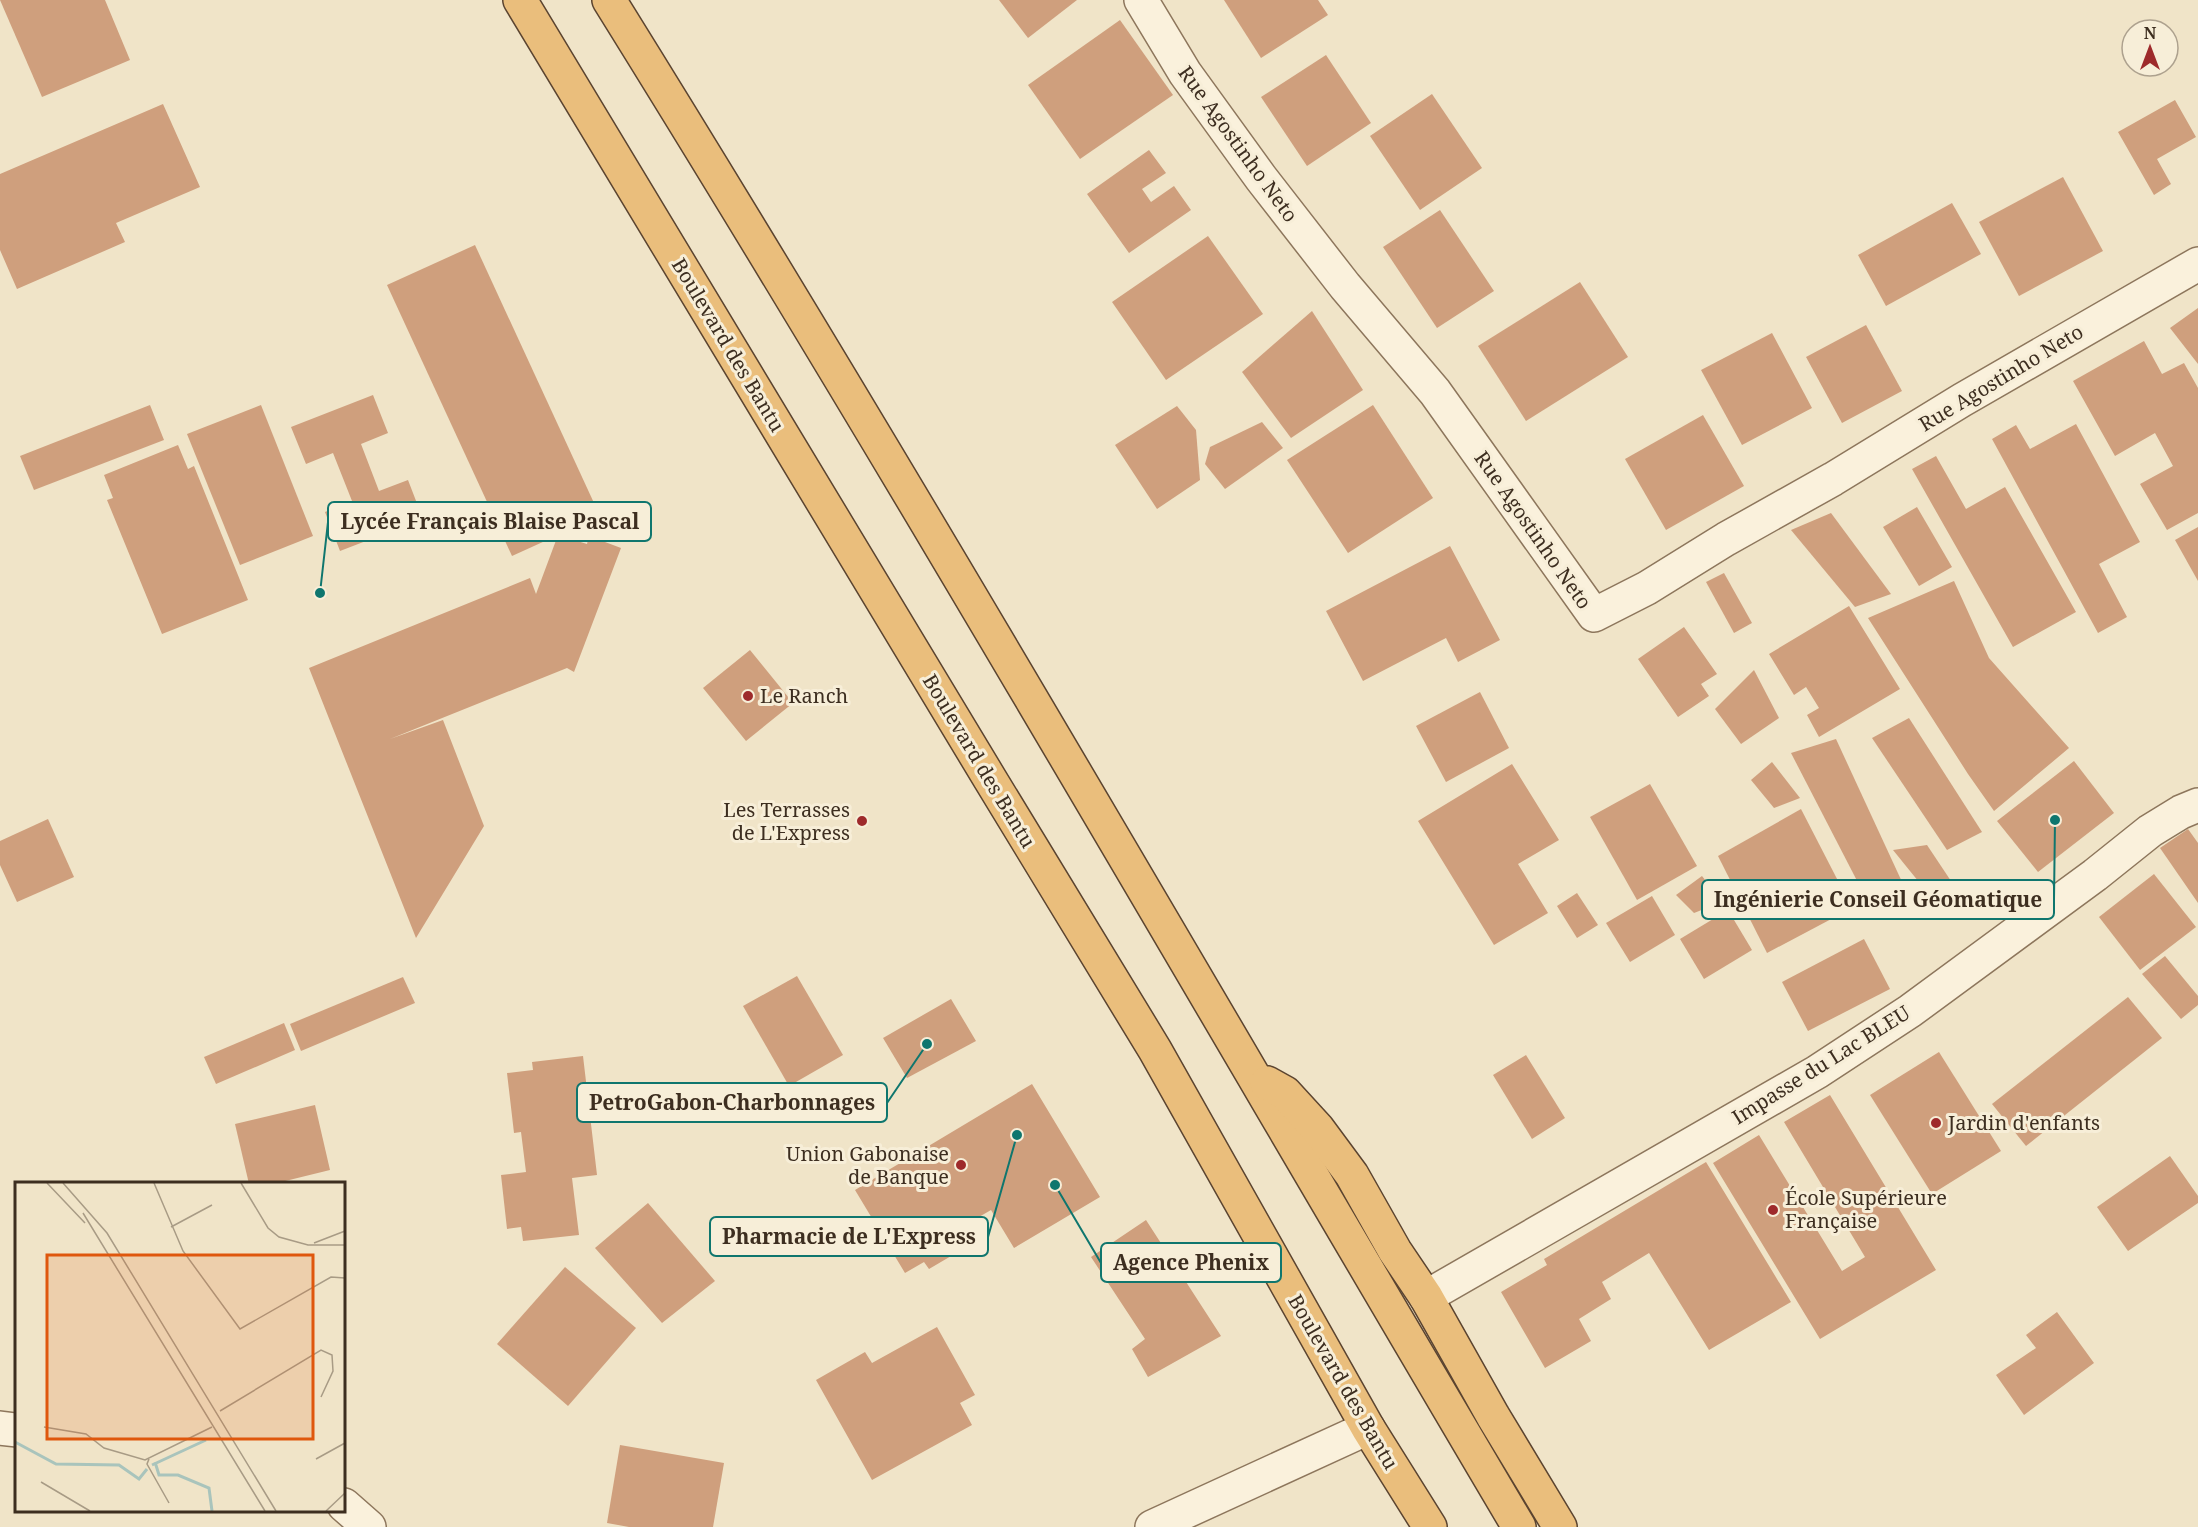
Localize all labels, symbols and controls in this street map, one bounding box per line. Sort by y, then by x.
north arrow [2120,18,2180,78]
text: N [2144,22,2157,44]
street label: Rue Agostinho Neto [1173,60,1304,227]
street label: Boulevard des Bantu [666,253,791,437]
street label: Rue Agostinho Neto [1914,318,2088,437]
street label: Rue Agostinho Neto [1469,445,1598,614]
callout: Lycée Français Blaise Pascal [328,502,651,541]
text: Lycée Français Blaise Pascal [341,507,640,535]
street label: Boulevard des Bantu [917,669,1042,853]
place label: Le Ranch [760,682,848,709]
marker: Le Ranch [741,689,755,703]
place label: Les Terrasses de L'Express [723,796,850,846]
marker: Les Terrasses de L'Express [855,814,869,828]
callout: Ingénierie Conseil Géomatique [1702,880,2054,919]
text: Ingénierie Conseil Géomatique [1714,885,2042,913]
street label: Impasse du Lac BLEU [1727,998,1915,1130]
callout: PetroGabon-Charbonnages [577,1083,887,1122]
text: PetroGabon-Charbonnages [589,1088,875,1116]
place label: Jardin d'enfants [1947,1109,2100,1136]
marker: Jardin d'enfants [1929,1116,1943,1130]
place label: Union Gabonaise de Banque [786,1140,949,1190]
marker: Union Gabonaise de Banque [954,1158,968,1172]
inset map [15,1182,345,1512]
place label: École Supérieure Française [1785,1184,1947,1234]
marker: École Supérieure Française [1766,1203,1780,1217]
callout: Pharmacie de L'Express [710,1217,988,1256]
text: Pharmacie de L'Express [722,1222,976,1250]
callout: Agence Phenix [1101,1243,1281,1282]
text: Agence Phenix [1113,1248,1269,1276]
street label: Boulevard des Bantu [1282,1289,1405,1475]

